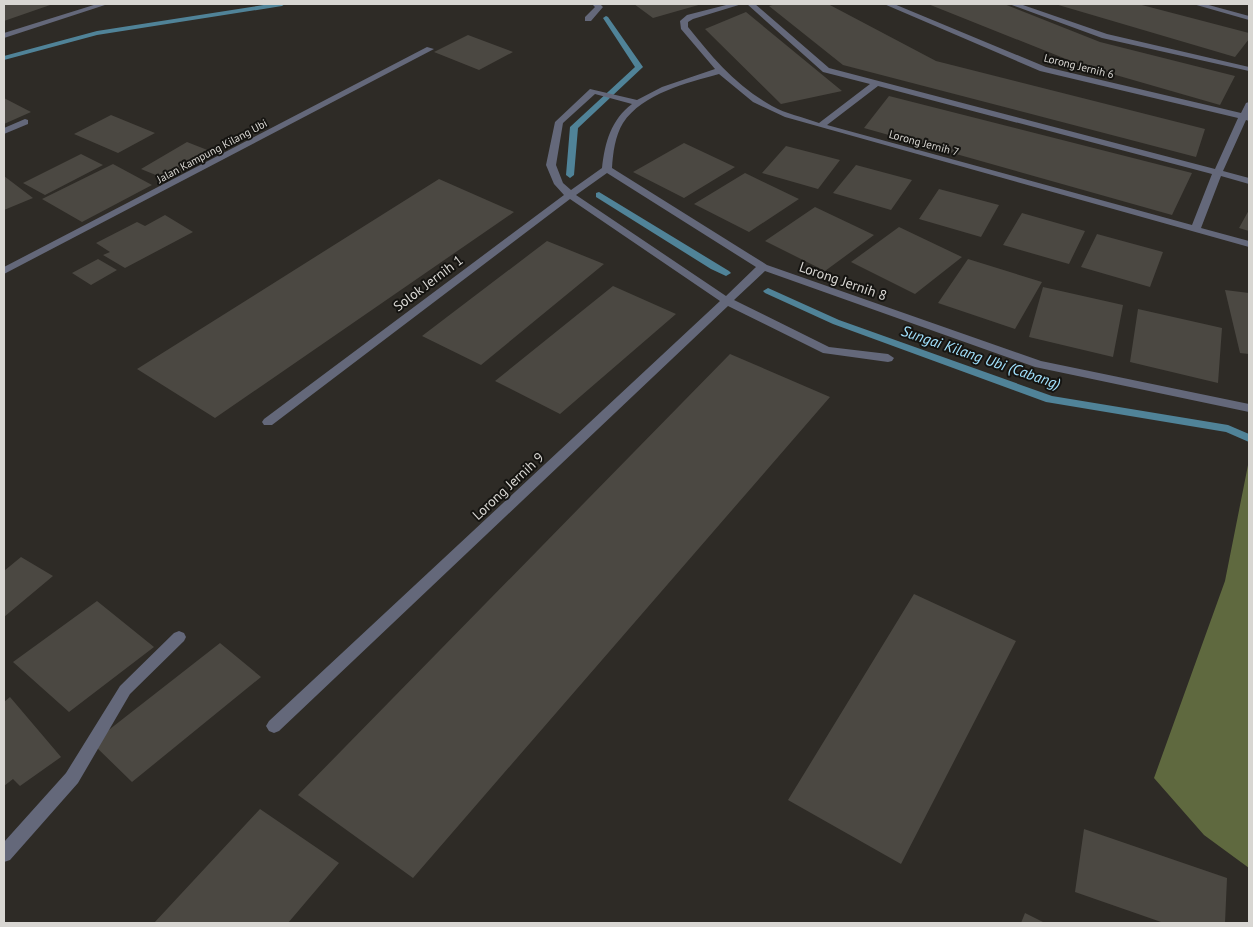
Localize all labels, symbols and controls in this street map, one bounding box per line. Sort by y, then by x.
street label: Lorong Jernih 6 [1042,51,1116,81]
street label: Jalan Kampung Kilang Ubi [154,116,270,187]
street label: Lorong Jernih 7 [887,127,961,159]
street label: Solok Jernih 1 [389,251,467,315]
street label: Lorong Jernih 8 [797,258,889,304]
water label: Sungai Kilang Ubi (Cabang) [899,321,1063,393]
street label: Lorong Jernih 9 [468,448,548,524]

